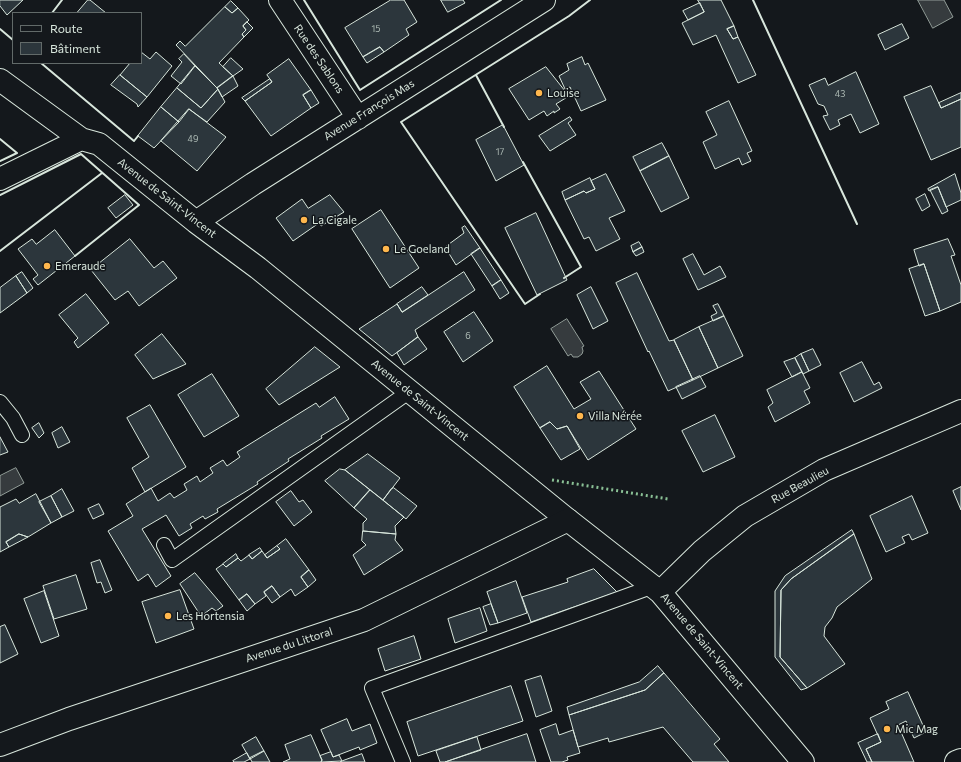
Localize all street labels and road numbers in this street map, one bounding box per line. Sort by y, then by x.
street label: Rue des Sablons [291,22,347,96]
street label: Avenue François Mas [321,77,417,143]
street label: Avenue de Saint-Vincent [115,155,219,241]
street label: Avenue de Saint-Vincent [369,357,471,443]
street label: Rue Beaulieu [769,464,831,506]
street label: Avenue de Saint-Vincent [658,590,746,692]
street label: Avenue du Littoral [244,625,334,665]

